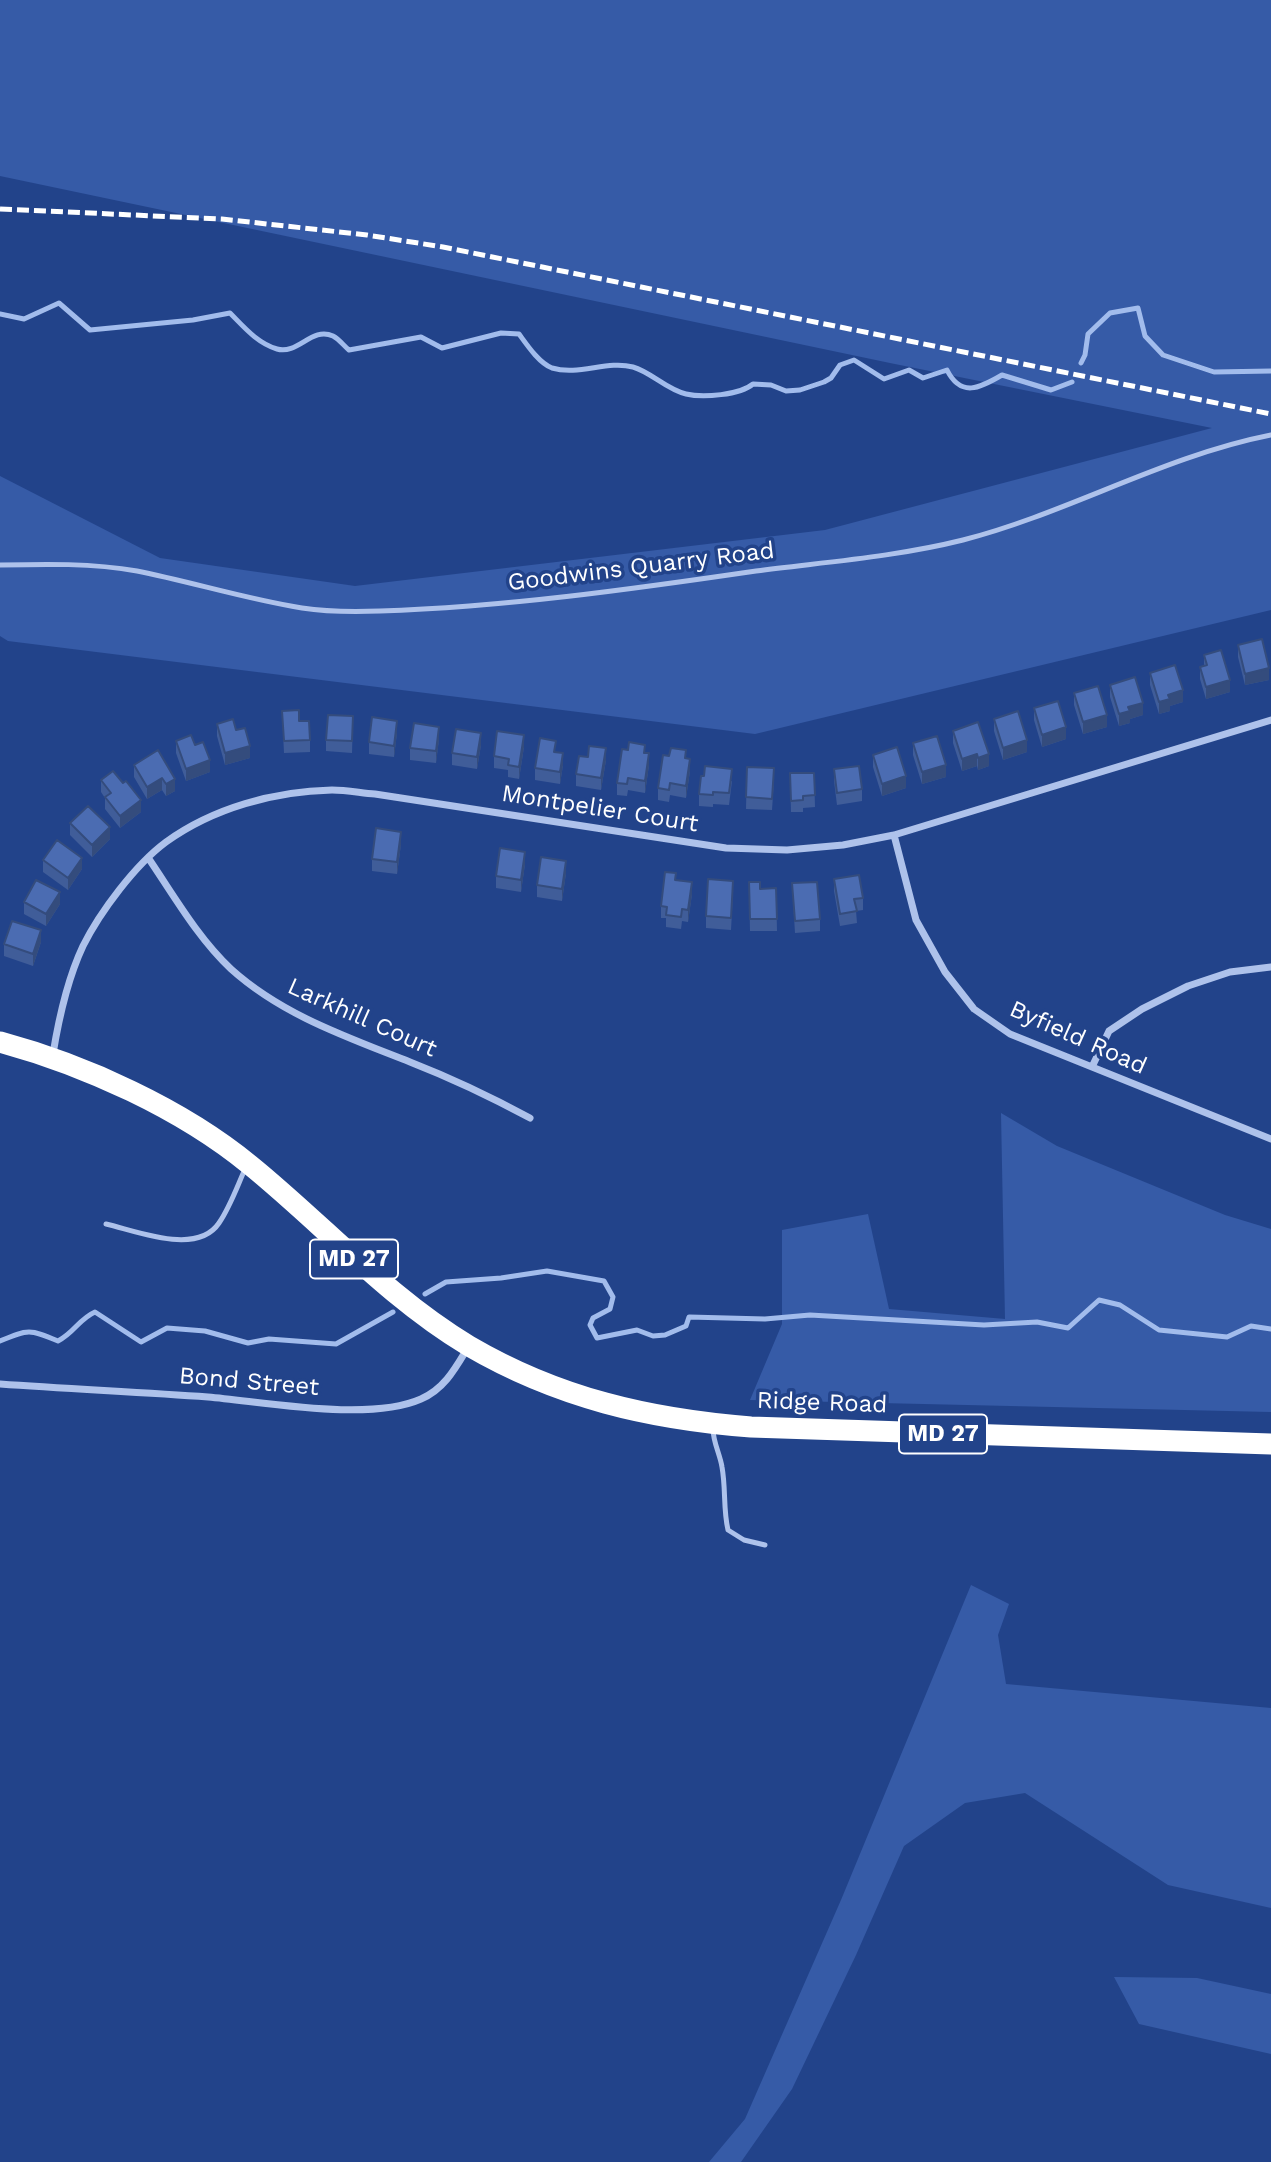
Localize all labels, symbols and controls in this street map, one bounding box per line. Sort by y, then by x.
street label: Goodwins Quarry Road [506,536,776,598]
street label: Montpelier Court [500,779,700,839]
street label: Larkhill Court [283,972,441,1064]
street label: Byfield Road [1005,995,1151,1081]
road number: MD 27 [310,1240,398,1278]
street label: Bond Street [178,1362,320,1402]
street label: Ridge Road [756,1386,888,1420]
road number: MD 27 [899,1414,987,1454]

